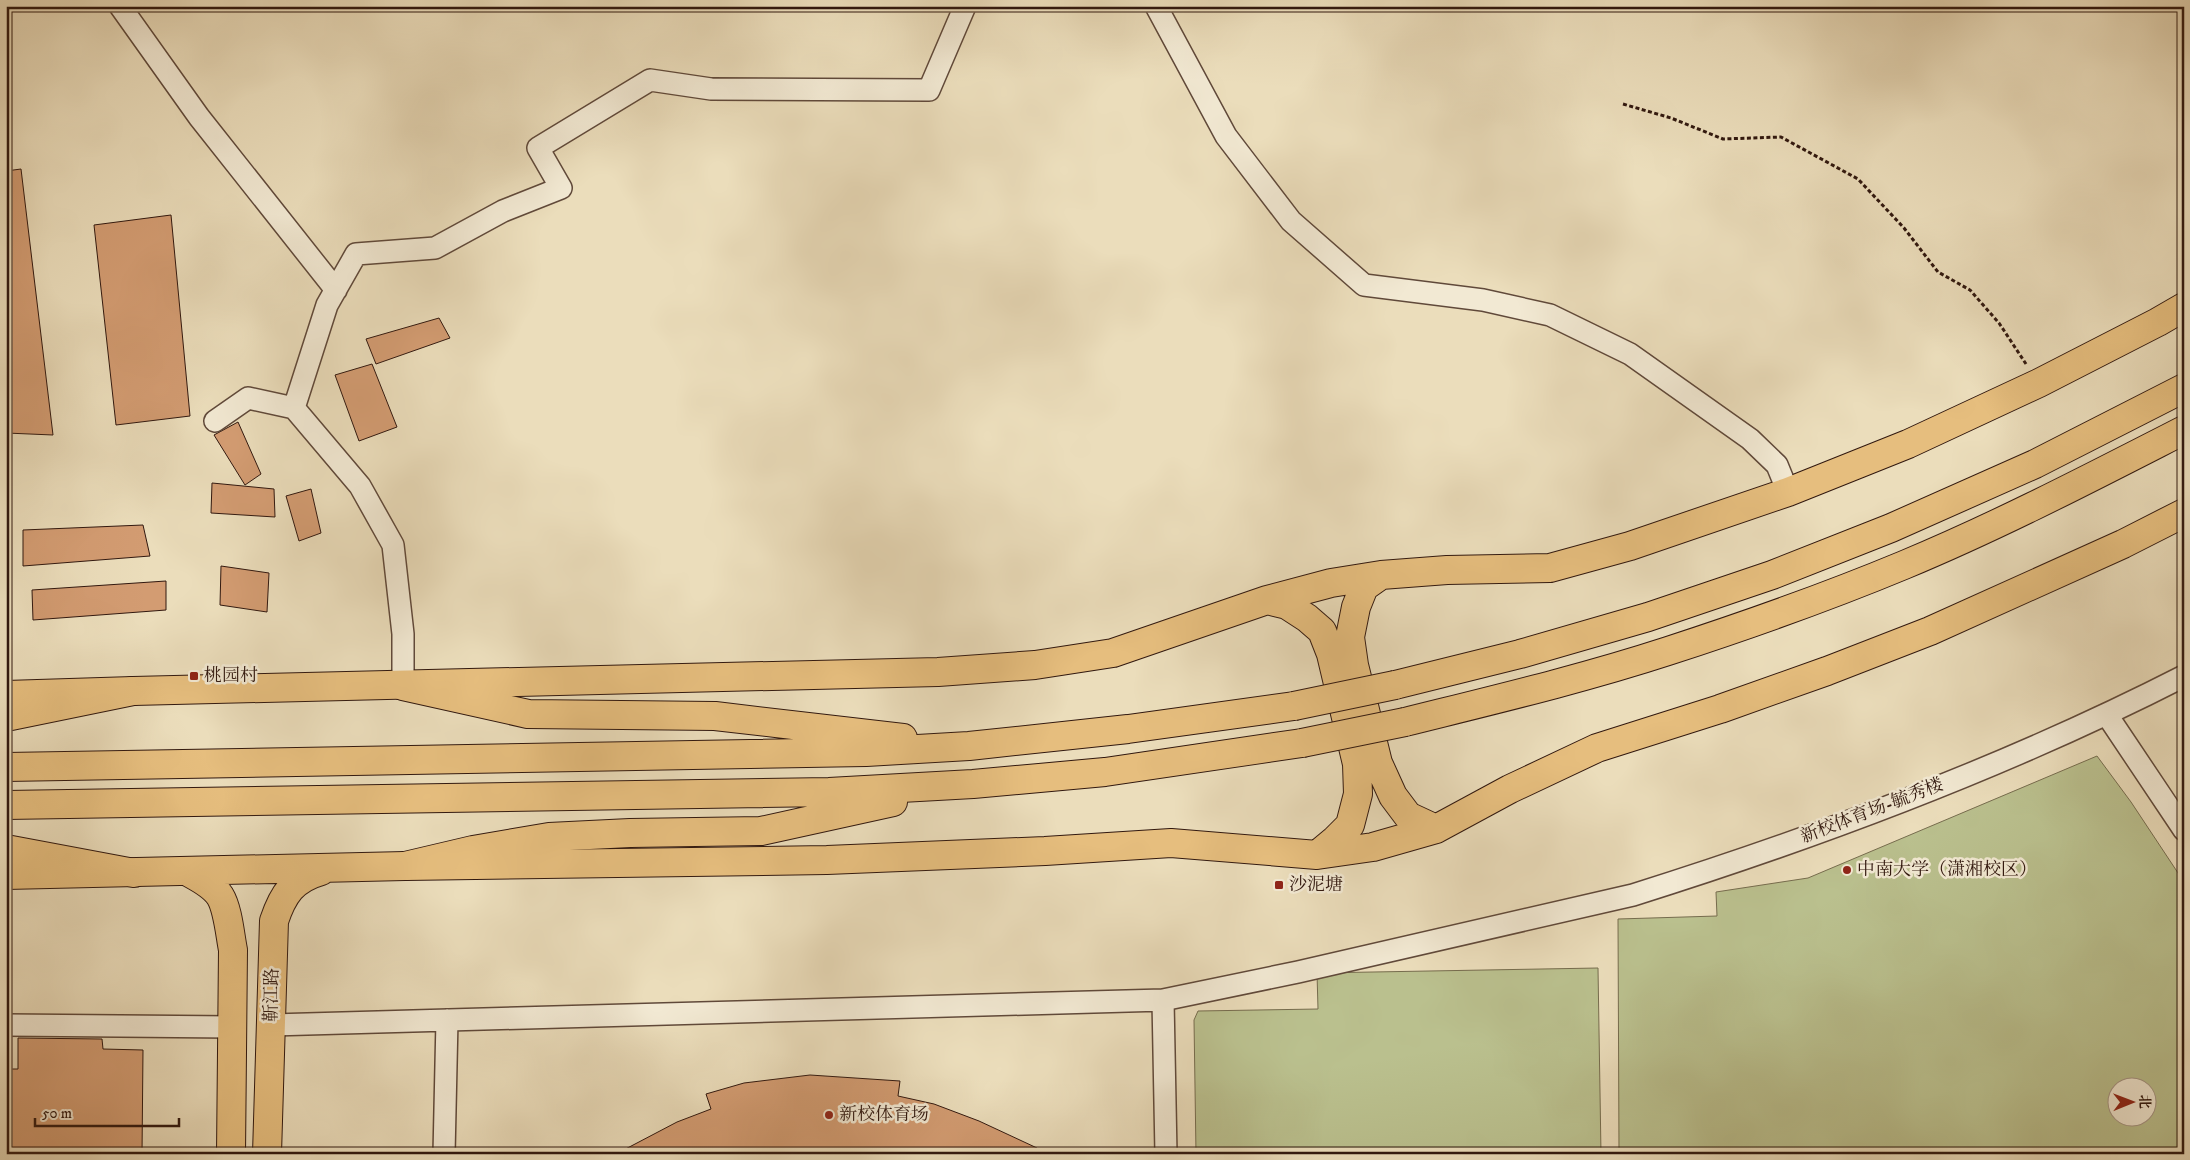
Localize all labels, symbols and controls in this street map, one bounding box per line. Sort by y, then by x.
place label: 桃园村 [204,665,258,687]
marker: 桃园村 [188,670,200,682]
street label: 新校体育场-毓秀楼 [1797,774,1947,848]
place label: 中南大学（潇湘校区） [1857,859,2037,881]
marker: 中南大学（潇湘校区） [1841,864,1853,876]
place label: 沙泥塘 [1289,874,1343,896]
marker: 沙泥塘 [1273,879,1285,891]
street label: 靳江路 [261,968,283,1022]
north arrow [2108,1078,2158,1128]
scale bar [35,1095,179,1127]
text: 北 [2135,1095,2153,1109]
text: 50 m [42,1104,72,1123]
place label: 新校体育场 [839,1104,929,1126]
marker: 新校体育场 [823,1109,835,1121]

